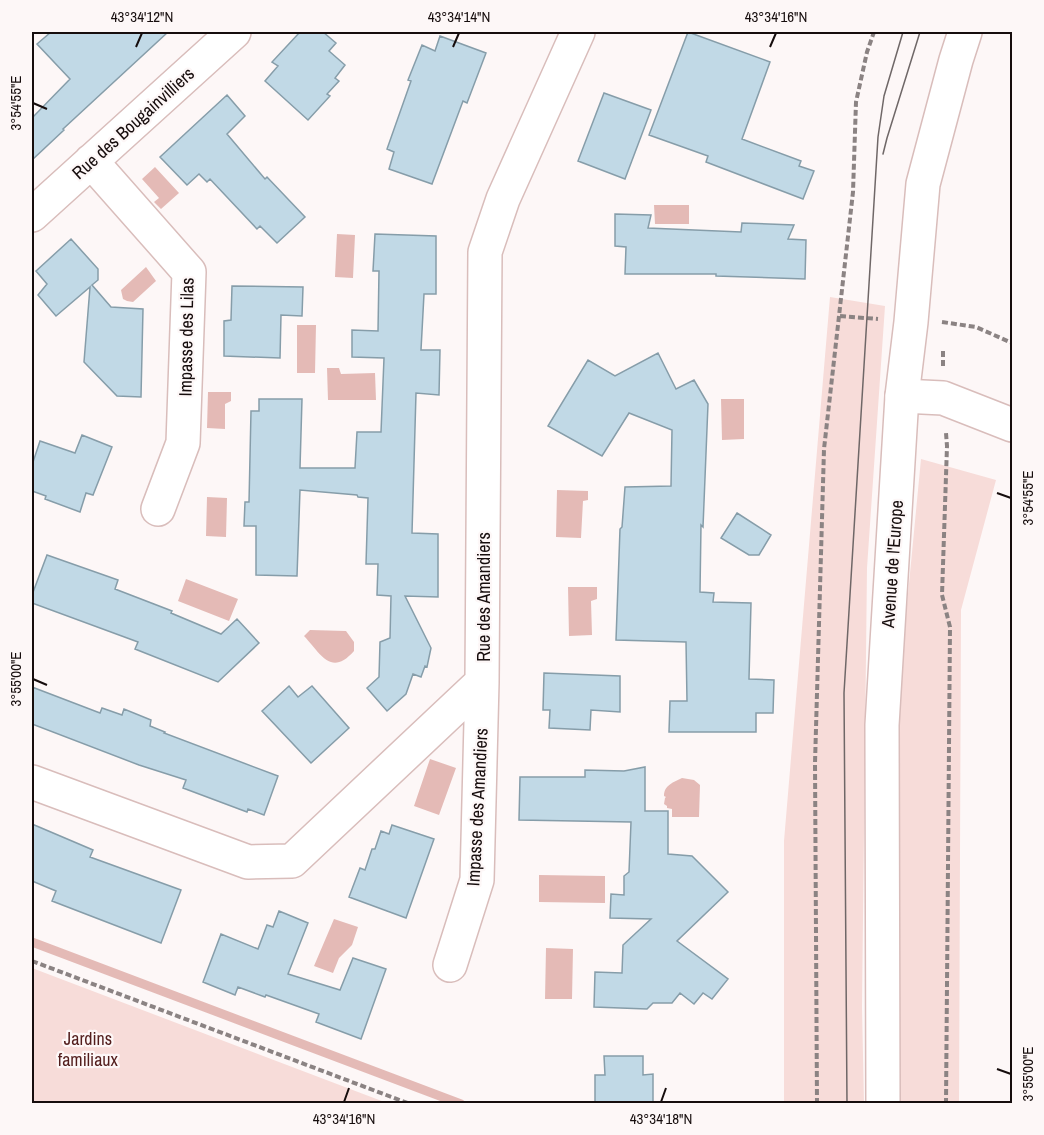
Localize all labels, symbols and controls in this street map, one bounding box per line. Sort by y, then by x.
text: 43°34'12"N [111,6,173,27]
text: 43°34'14"N [428,6,490,27]
text: 43°34'16"N [745,6,807,27]
street label: Rue des Bougainvilliers [66,61,200,185]
text: 3°54'55"E [5,75,26,131]
street label: Impasse des Lilas [172,277,200,397]
text: 3°54'55"E [1017,470,1038,526]
street label: Avenue de l'Europe [875,499,909,630]
street label: Rue des Amandiers [471,532,496,662]
text: 3°55'00"E [5,651,26,707]
street label: Impasse des Amandiers [460,727,494,887]
park label: Jardins familiaux [58,1026,119,1072]
text: 3°55'00"E [1017,1046,1038,1102]
text: 43°34'16"N [313,1108,375,1129]
text: 43°34'18"N [630,1108,692,1129]

